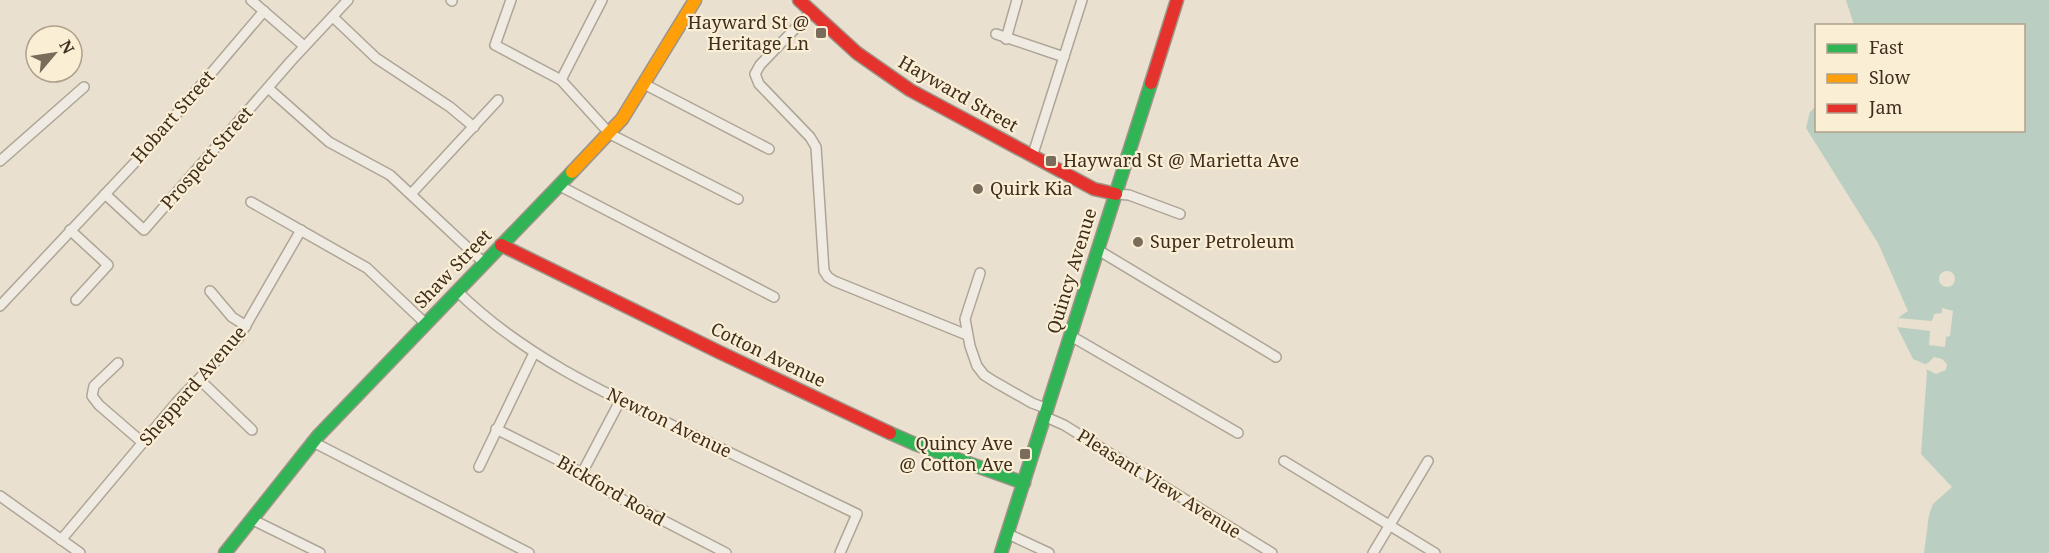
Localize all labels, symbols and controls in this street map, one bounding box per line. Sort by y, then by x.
place label: Hayward St @ Heritage Ln [688,10,809,55]
north arrow [24,24,84,84]
legend [1815,24,2025,132]
marker: Hayward St @ Heritage Ln [814,26,828,40]
text: Fast [1869,35,1904,59]
text: N [54,36,80,58]
street label: Hayward Street [894,49,1023,137]
street label: Hobart Street [125,65,219,168]
text: Slow [1869,65,1911,89]
text: Jam [1868,95,1903,119]
street label: Prospect Street [155,101,257,214]
place label: Hayward St @ Marietta Ave [1063,148,1299,172]
marker: Hayward St @ Marietta Ave [1044,154,1058,168]
place label: Quirk Kia [990,176,1073,200]
marker: Quirk Kia [971,182,985,196]
street label: Quincy Avenue [1041,205,1102,336]
street label: Shaw Street [408,223,496,313]
place label: Super Petroleum [1150,229,1294,253]
marker: Super Petroleum [1131,235,1145,249]
street label: Cotton Avenue [707,316,830,392]
street label: Sheppard Avenue [133,320,251,450]
street label: Newton Avenue [603,381,736,463]
street label: Pleasant View Avenue [1073,423,1246,543]
place label: Quincy Ave @ Cotton Ave [899,431,1013,476]
marker: Quincy Ave @ Cotton Ave [1018,447,1032,461]
street label: Bickford Road [553,449,670,531]

